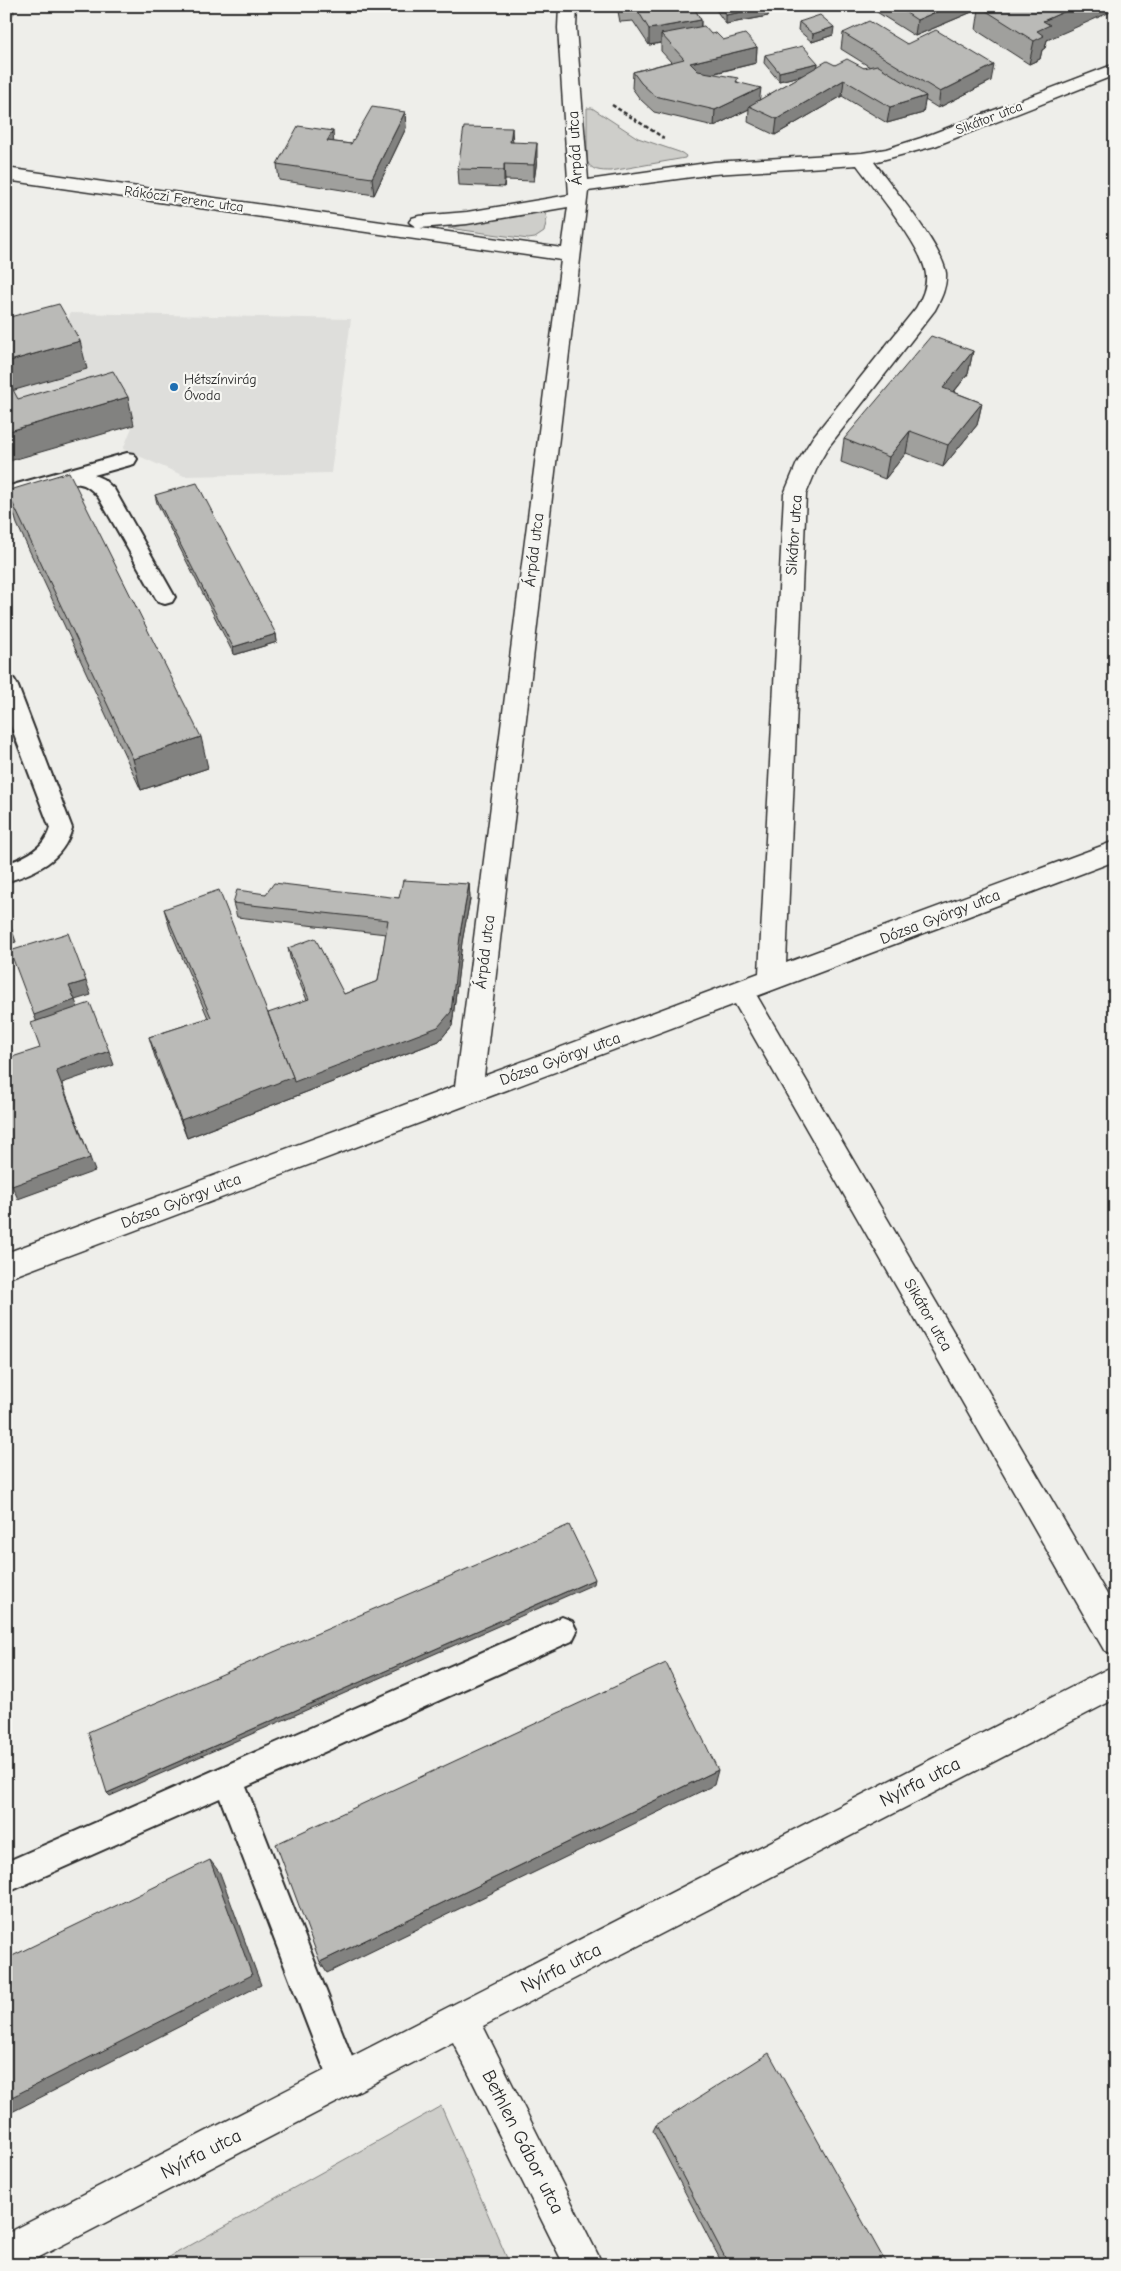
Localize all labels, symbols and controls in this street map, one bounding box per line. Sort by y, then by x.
street label: Sikátor utca [953,97,1025,139]
street label: Árpád utca [563,110,586,186]
street label: Rákóczi Ferenc utca [123,182,245,216]
place label: Hétszínvirág Óvoda [184,371,257,404]
marker: Hétszínvirág Óvoda [168,381,180,393]
street label: Sikátor utca [782,494,806,576]
street label: Árpád utca [520,512,547,588]
street label: Dózsa György utca [877,886,1003,948]
street label: Árpád utca [471,914,498,990]
street label: Dózsa György utca [497,1029,623,1089]
street label: Dózsa György utca [118,1170,244,1232]
street label: Sikátor utca [900,1276,956,1354]
street label: Nyírfa utca [876,1752,964,1812]
street label: Nyírfa utca [517,1938,605,1998]
street label: Bethlen Gábor utca [477,2066,569,2218]
street label: Nyírfa utca [157,2124,245,2184]

